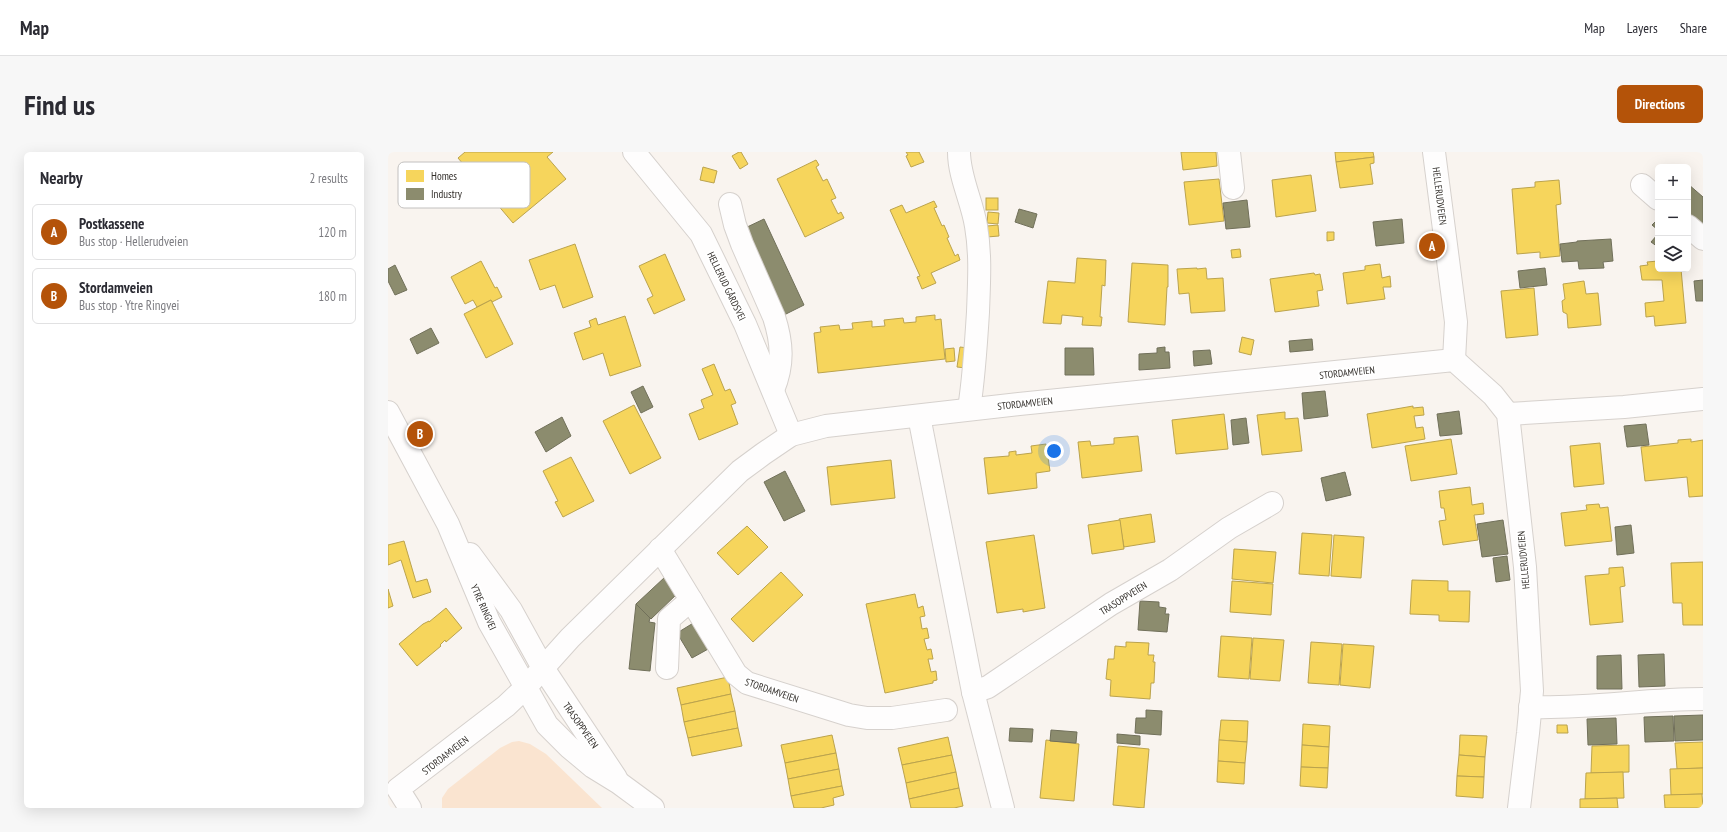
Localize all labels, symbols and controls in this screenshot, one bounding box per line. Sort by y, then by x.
text: Map [20,16,49,40]
text: Map [1584,19,1605,37]
text: Layers [1627,19,1658,37]
text: Share [1680,19,1707,37]
button: Directions [1617,85,1703,123]
text: Find us [24,86,95,123]
legend [398,162,530,208]
map controls [1655,164,1691,272]
button: + [1655,164,1691,200]
street label: HELLERUDVEIEN [1430,166,1450,226]
text: Nearby [40,167,83,189]
text: Homes [431,169,457,183]
text: 2 results [309,170,348,187]
text: Industry [431,187,463,201]
button: − [1655,200,1691,236]
text: Postkassene [79,214,144,233]
text: A [51,224,57,241]
text: 120 m [318,224,347,241]
pin: A [1419,231,1445,261]
text: Bus stop · Hellerudveien [79,233,188,250]
button: layers [1655,236,1691,272]
street label: HELLERUD GÅRDSVEI [704,250,749,323]
text: Stordamveien [79,278,153,297]
text: B [51,288,57,305]
text: 180 m [318,288,347,305]
text: Bus stop · Ytre Ringvei [79,297,179,314]
street label: STORDAMVEIEN [1319,363,1375,382]
street label: STORDAMVEIEN [997,394,1053,413]
pin: B [407,419,433,449]
your location [1044,441,1064,461]
street label: HELLERUDVEIEN [1514,530,1533,590]
street label: TRASOPPVEIEN [1097,579,1149,618]
street label: YTRE RINGVEI [468,582,499,632]
street label: STORDAMVEIEN [743,675,800,706]
street label: TRASOPPVEIEN [560,700,601,751]
street label: STORDAMVEIEN [419,733,471,778]

